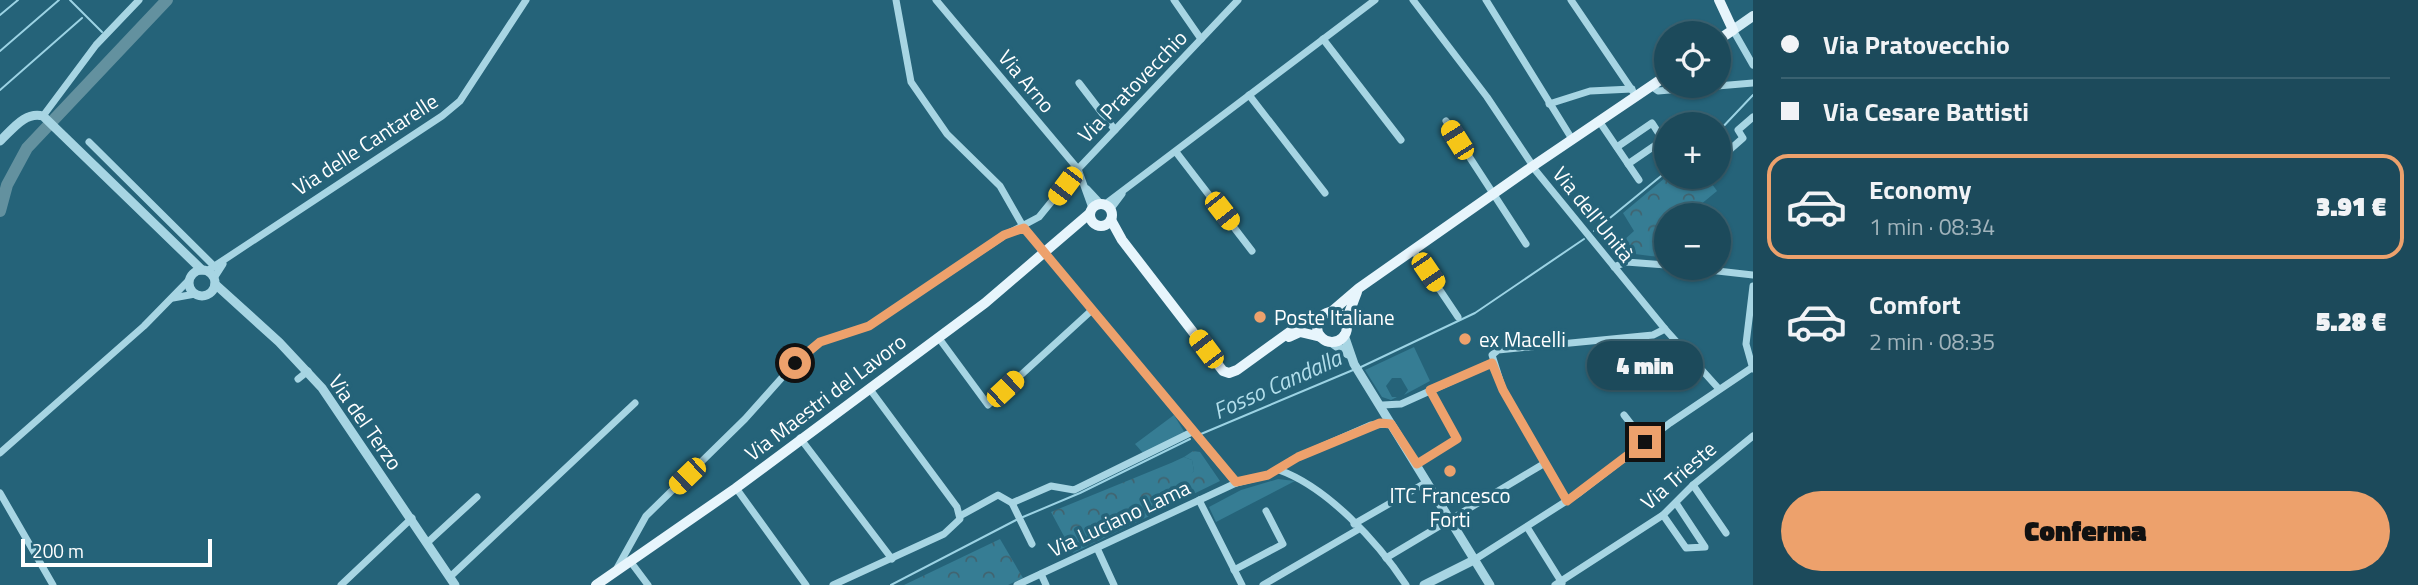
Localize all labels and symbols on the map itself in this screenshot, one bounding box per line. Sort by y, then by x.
street label: Via Pratovecchio [1070,22,1194,150]
street label: Via Arno [991,42,1063,120]
street label: Via delle Cantarelle [286,85,444,203]
car [1437,117,1478,163]
street label: Via dell'Unità [1545,159,1643,269]
car [1044,163,1087,209]
car [1201,188,1244,234]
car [1408,249,1449,295]
place label: Poste Italiane [1274,301,1395,333]
marker: Poste Italiane [1252,309,1268,325]
place label: ex Macelli [1479,323,1566,355]
street label: Via Maestri del Lavoro [737,325,913,469]
car [1185,326,1228,372]
marker: ex Macelli [1457,331,1473,347]
water label: Fosso Candalla [1207,340,1348,428]
callout: 4 min [1587,340,1703,390]
route start [779,347,811,379]
street label: Via del Terzo [321,367,411,477]
car [983,367,1028,411]
route end [1629,426,1661,458]
street label: Via Trieste [1633,433,1723,517]
car [665,454,710,498]
marker: ITC Francesco Forti [1442,463,1458,479]
street label: Via Luciano Lama [1043,471,1196,565]
place label: ITC Francesco Forti [1389,479,1511,535]
scale bar [21,536,212,568]

